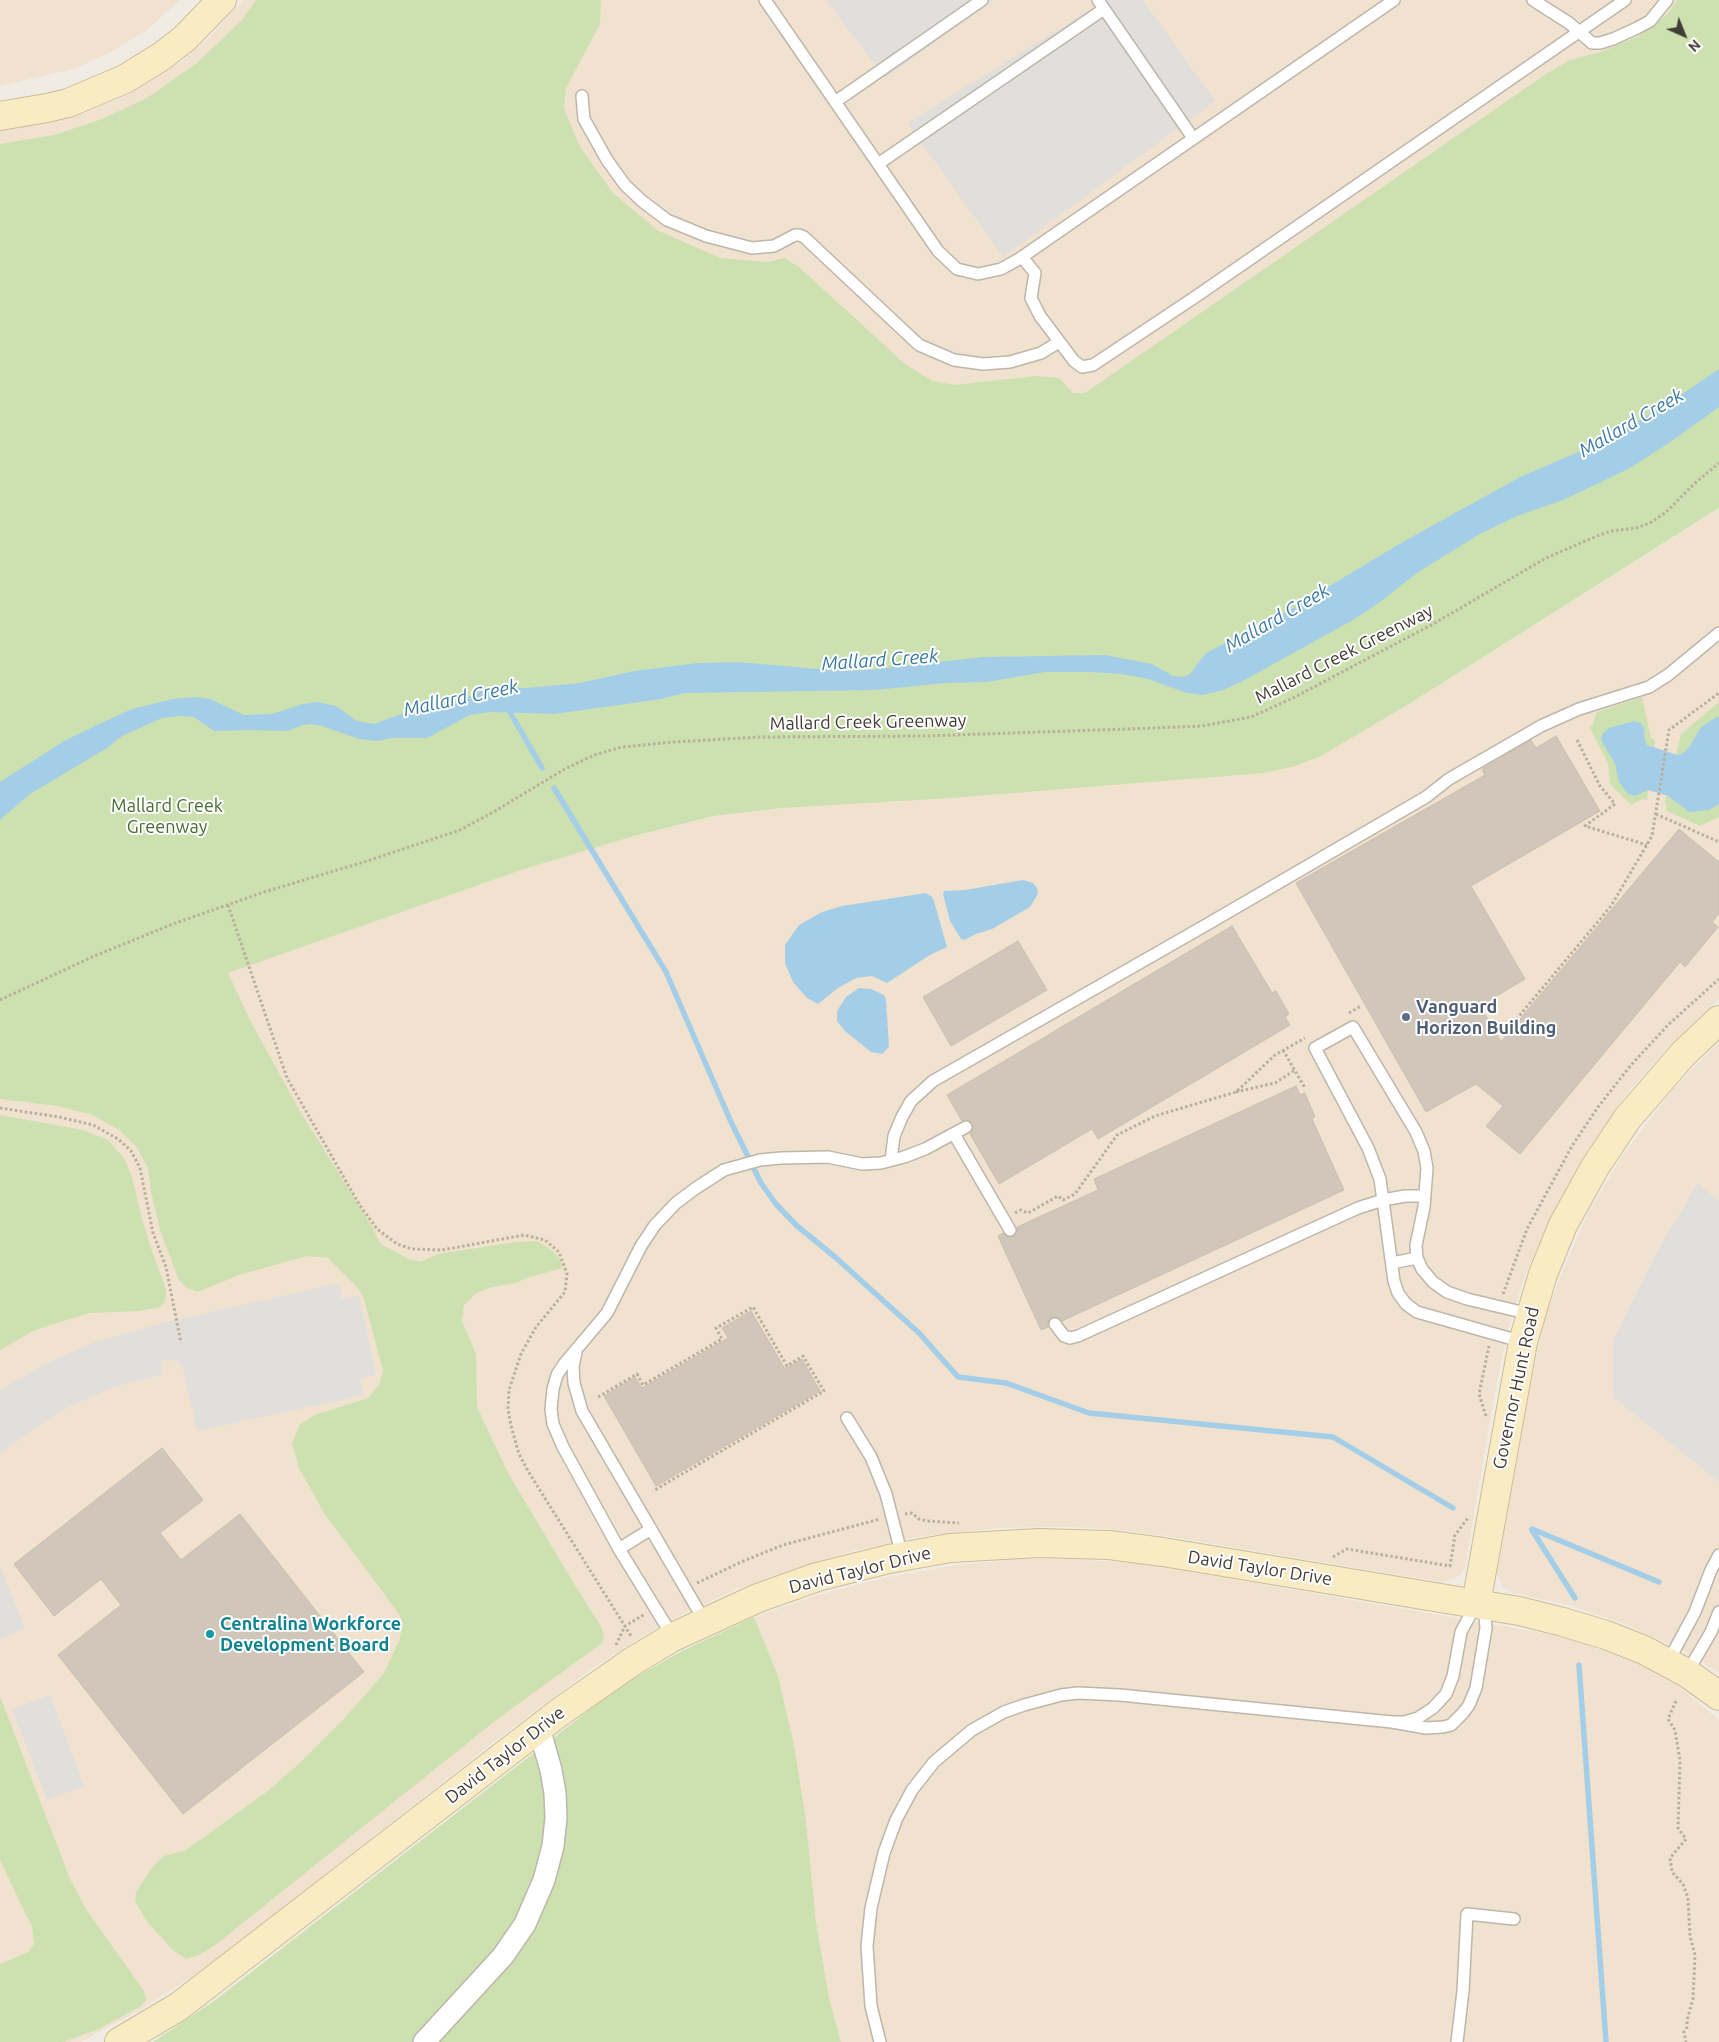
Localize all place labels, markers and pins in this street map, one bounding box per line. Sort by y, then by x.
place label: Vanguard Horizon Building [1416,996,1556,1038]
marker: Vanguard Horizon Building [1400,1011,1412,1023]
place label: Centralina Workforce Development Board [220,1613,401,1656]
marker: Centralina Workforce Development Board [204,1628,216,1640]

